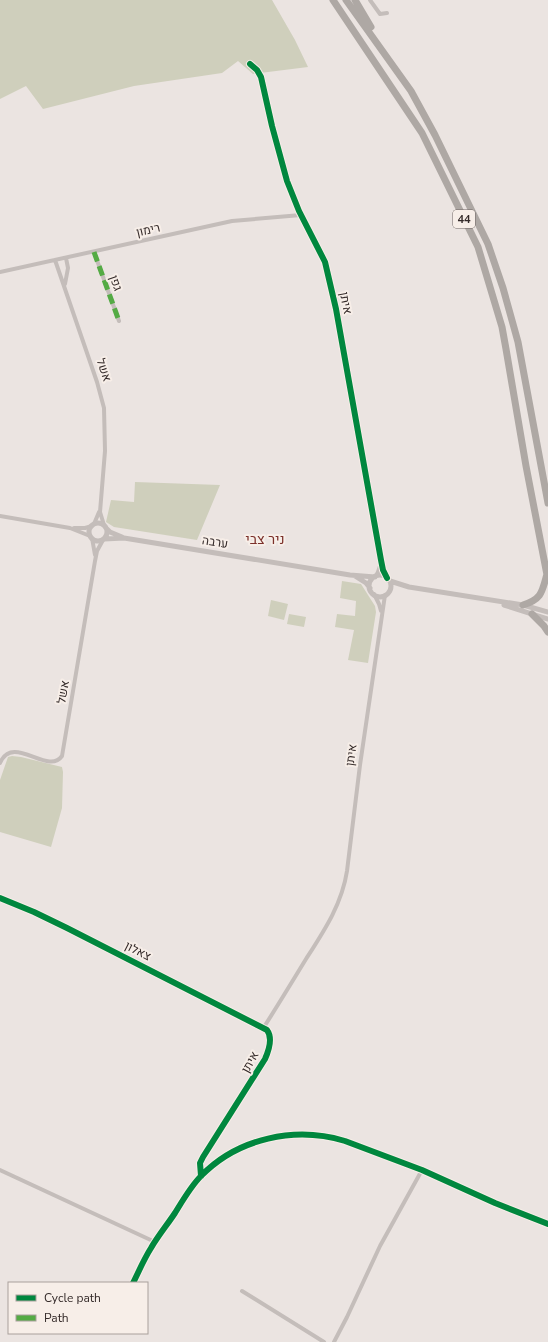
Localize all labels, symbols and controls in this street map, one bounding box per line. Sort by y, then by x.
road number: 44 [453,210,475,228]
street label: רימון [134,219,162,241]
street label: גפן [106,273,126,293]
street label: איתן [336,291,356,316]
street label: אשל [93,356,115,384]
district label: ניר צבי [245,530,285,549]
street label: ערבה [201,532,229,552]
street label: אשל [53,679,73,705]
street label: איתן [342,743,361,767]
street label: צאלון [122,938,154,965]
street label: איתן [238,1048,263,1076]
legend [8,1282,148,1334]
text: Cycle path [44,1290,101,1306]
text: Path [44,1310,69,1326]

